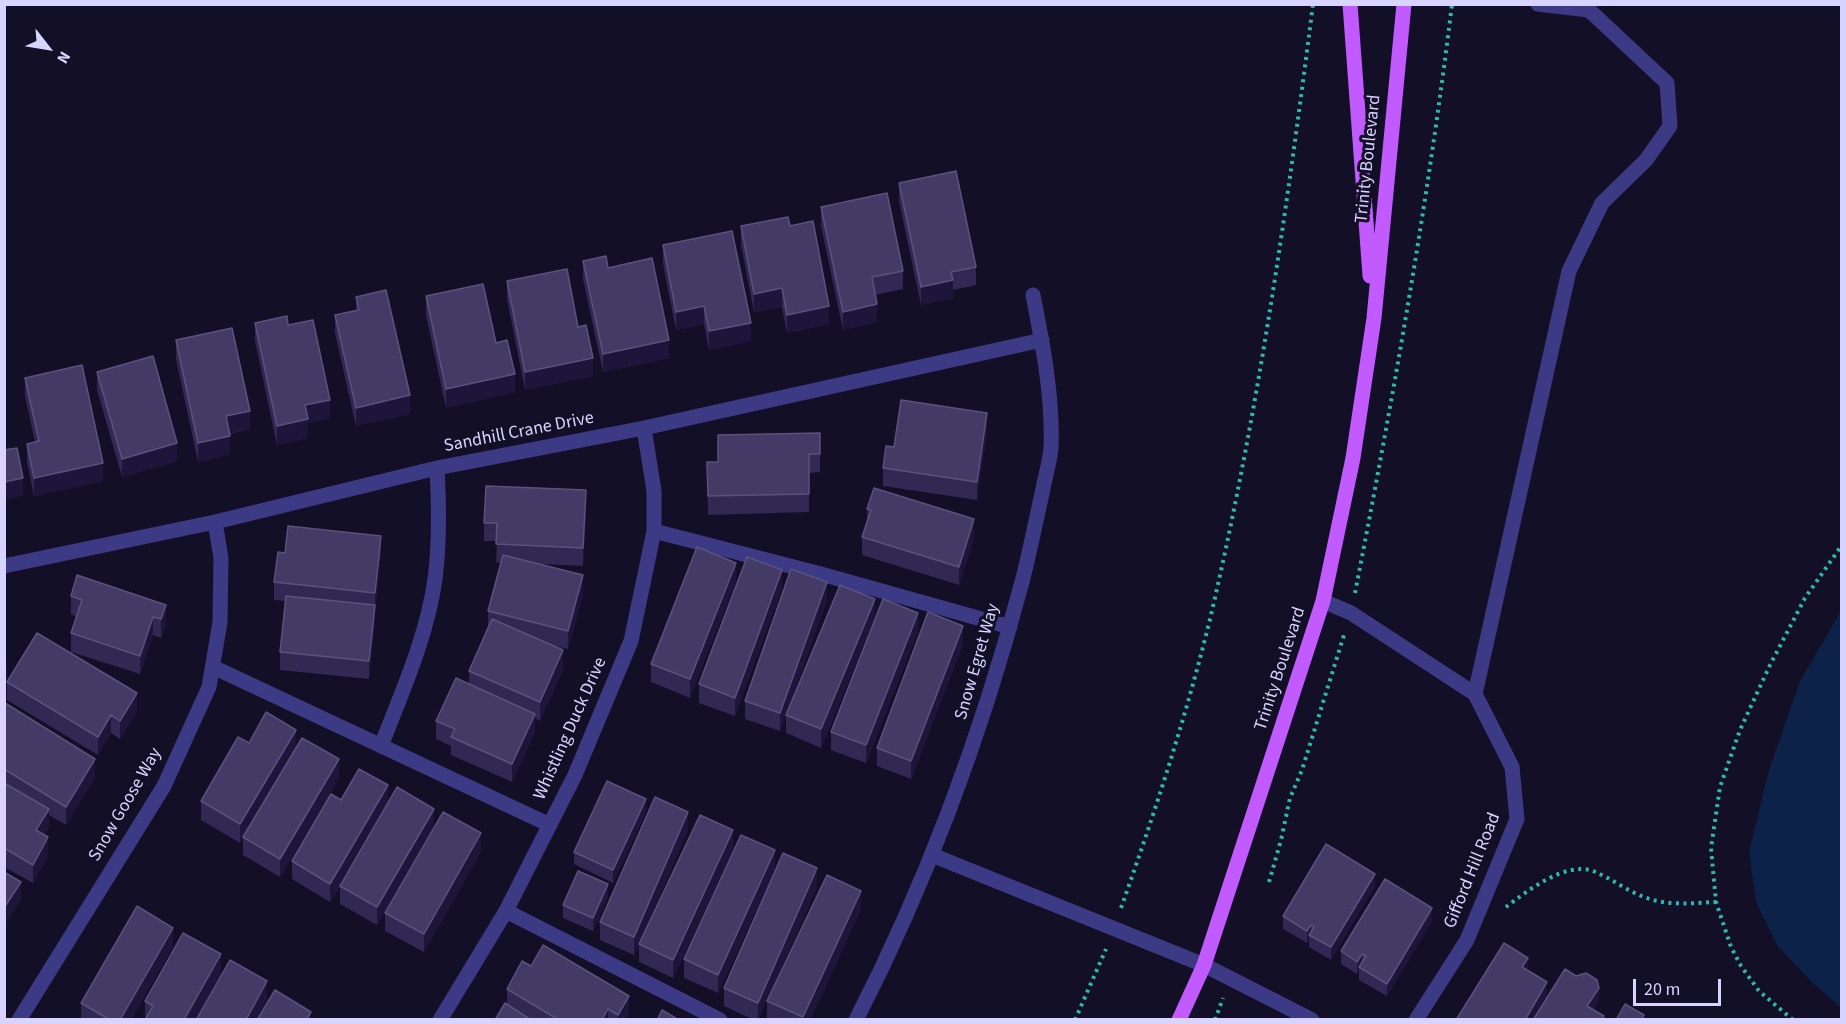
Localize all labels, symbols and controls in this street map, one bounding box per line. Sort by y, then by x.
north arrow [18,18,78,78]
text: N [51,47,76,67]
street label: Trinity Boulevard [1352,94,1386,224]
street label: Sandhill Crane Drive [442,408,596,458]
street label: Snow Egret Way [951,601,1005,723]
street label: Trinity Boulevard [1251,604,1311,734]
street label: Whistling Duck Drive [530,654,612,804]
street label: Snow Goose Way [85,744,167,866]
street label: Gifford Hill Road [1440,810,1506,932]
scale bar [1636,967,1724,1005]
text: 20 m [1644,977,1680,1002]

